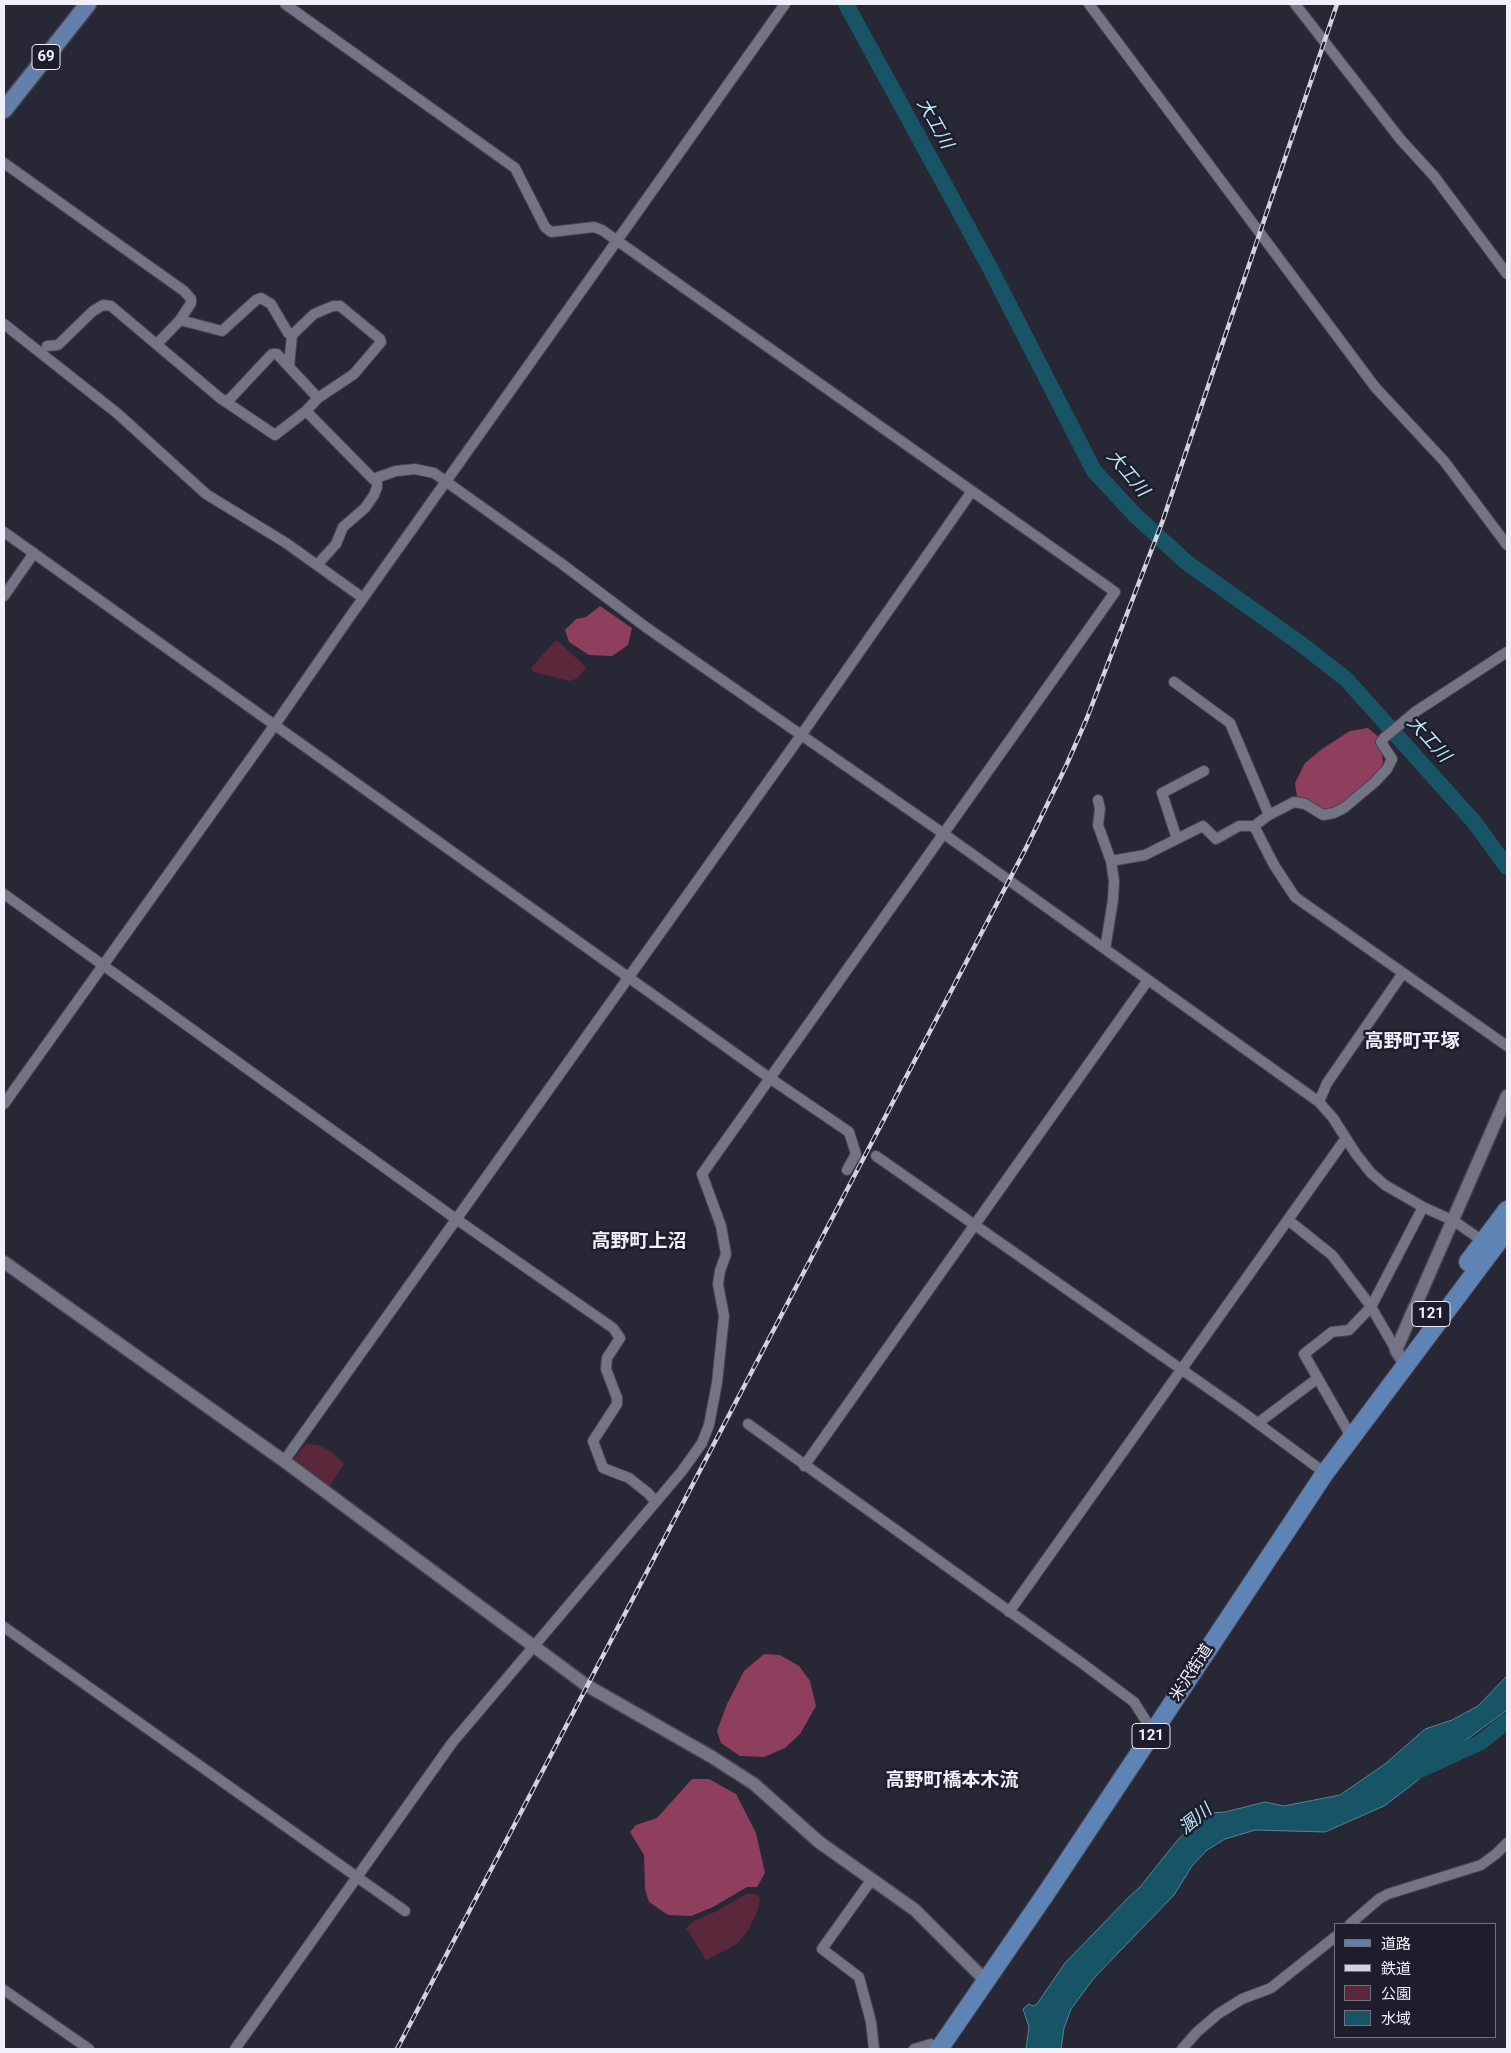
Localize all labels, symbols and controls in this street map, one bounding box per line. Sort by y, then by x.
road number: 69 [32,44,60,70]
water label: 大工川 [911,95,957,153]
water label: 大工川 [1101,446,1153,502]
water label: 大工川 [1402,713,1454,767]
district label: 高野町平塚 [1365,1031,1459,1053]
district label: 高野町上沼 [592,1231,686,1253]
road number: 121 [1412,1302,1450,1326]
street label: 米沢街道 [1167,1641,1217,1705]
road number: 121 [1132,1724,1170,1748]
district label: 高野町橋本木流 [886,1770,1018,1792]
water label: 溷川 [1175,1800,1217,1840]
legend [1334,1923,1496,2038]
text: 道路 [1381,1935,1411,1953]
text: 鉄道 [1381,1960,1411,1978]
text: 公園 [1381,1985,1411,2003]
text: 水域 [1381,2010,1411,2028]

